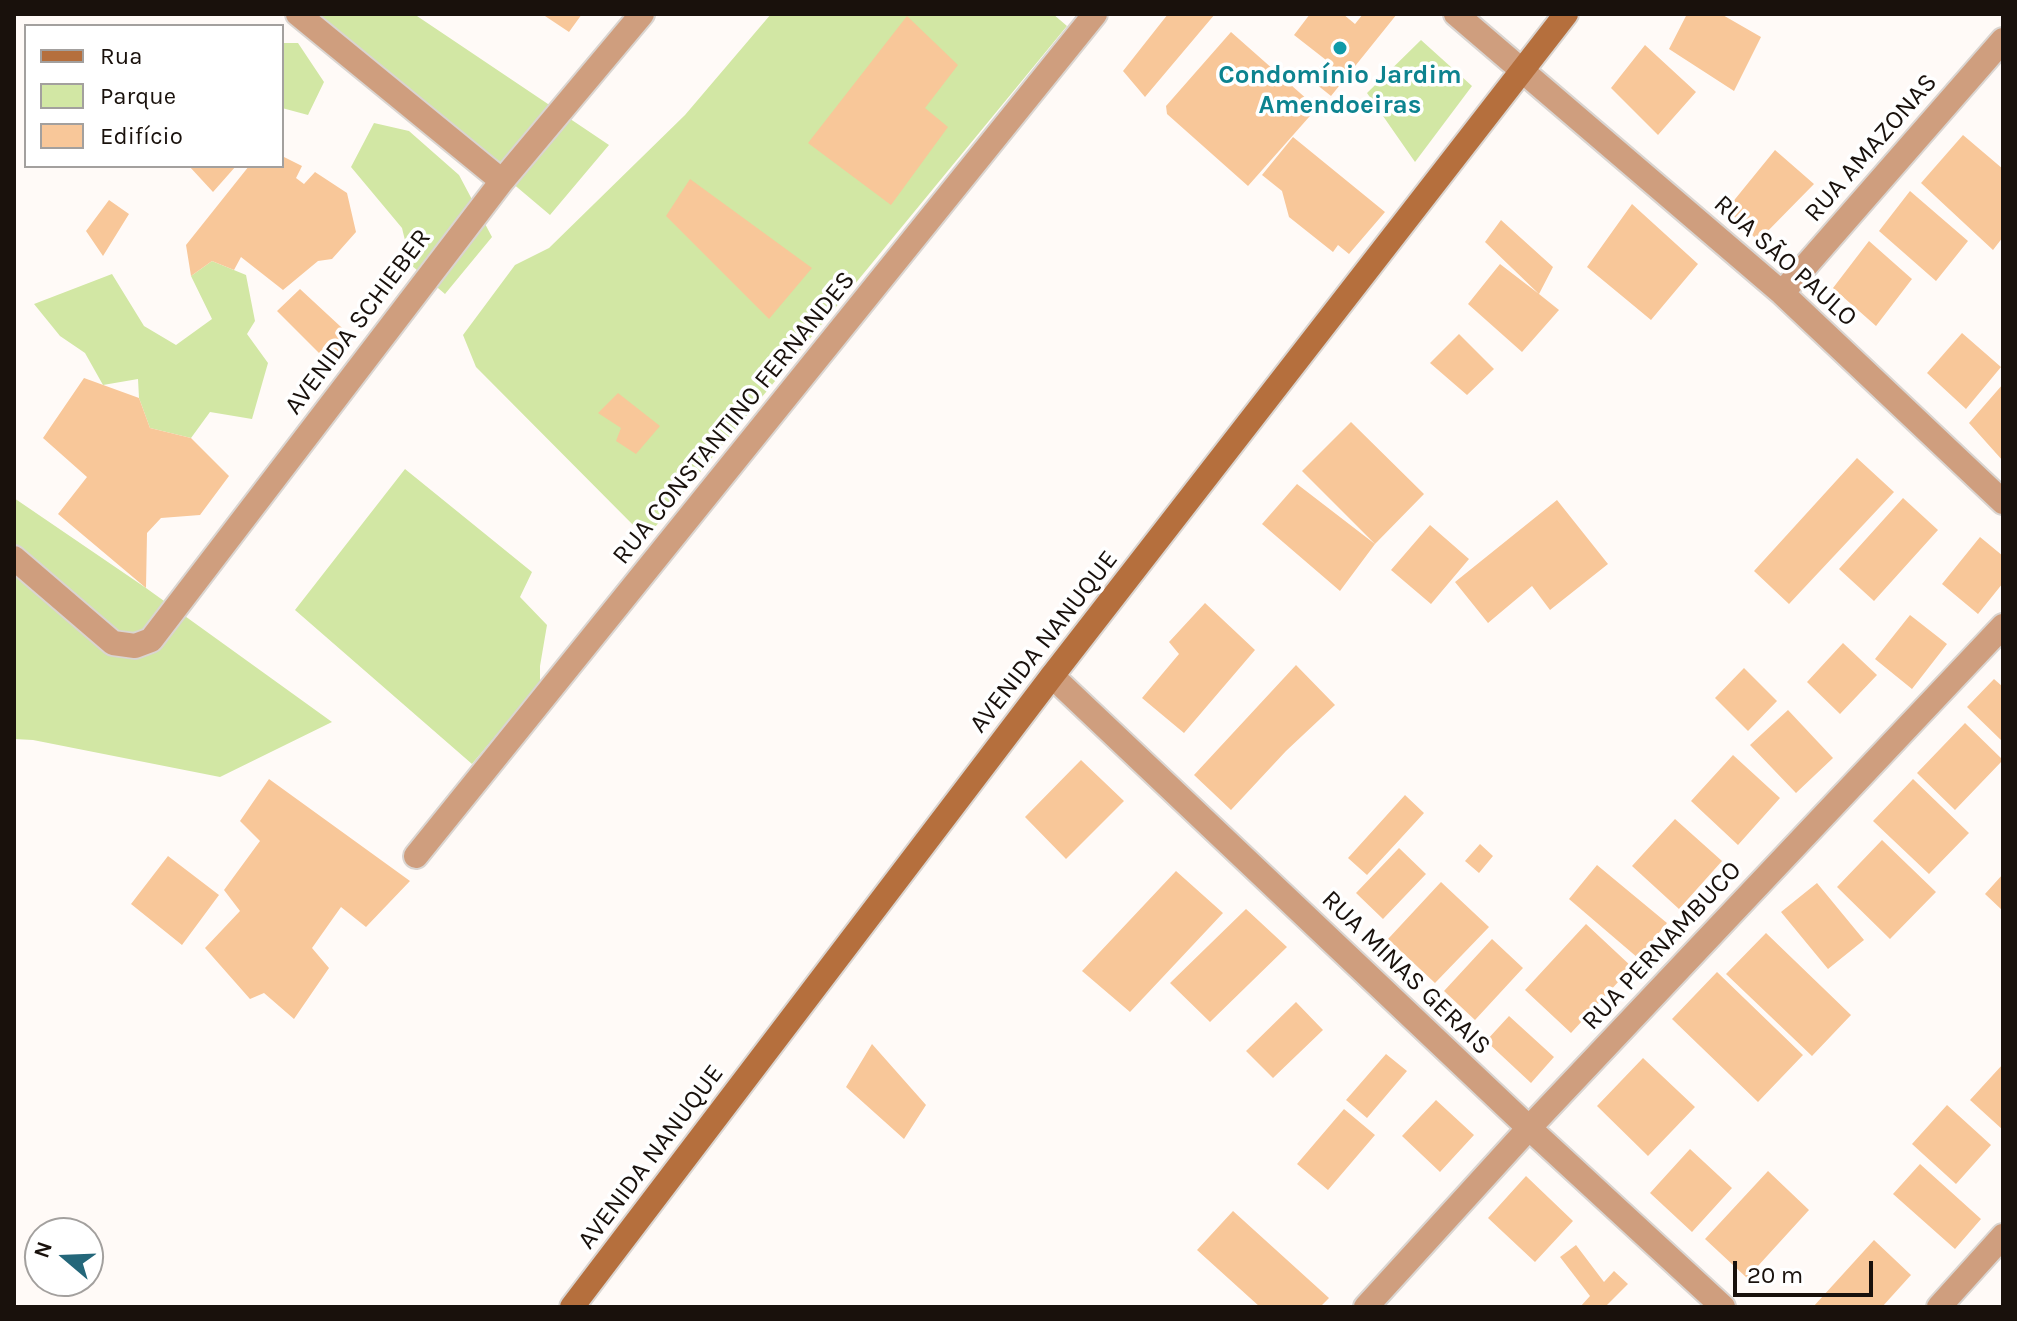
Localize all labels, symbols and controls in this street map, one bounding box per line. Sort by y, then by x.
legend [24,24,284,168]
marker: Condomínio Jardim Amendoeiras [1331,39,1349,57]
text: Rua [100,42,142,70]
place label: Condomínio Jardim Amendoeiras [1218,60,1462,122]
street label: RUA AMAZONAS [1798,67,1944,229]
text: Parque [100,82,176,110]
text: Edifício [100,122,183,150]
street label: RUA SÃO PAULO [1707,189,1863,333]
street label: AVENIDA SCHIEBER [278,223,438,421]
street label: RUA CONSTANTINO FERNANDES [606,265,862,571]
street label: AVENIDA NANUQUE [963,545,1125,739]
street label: RUA PERNAMBUCO [1576,855,1748,1037]
street label: RUA MINAS GERAIS [1315,884,1497,1062]
street label: AVENIDA NANUQUE [572,1059,730,1255]
north arrow [24,1217,104,1297]
text: N [28,1238,58,1262]
scale bar [1737,1245,1877,1295]
text: 20 m [1747,1261,1803,1289]

